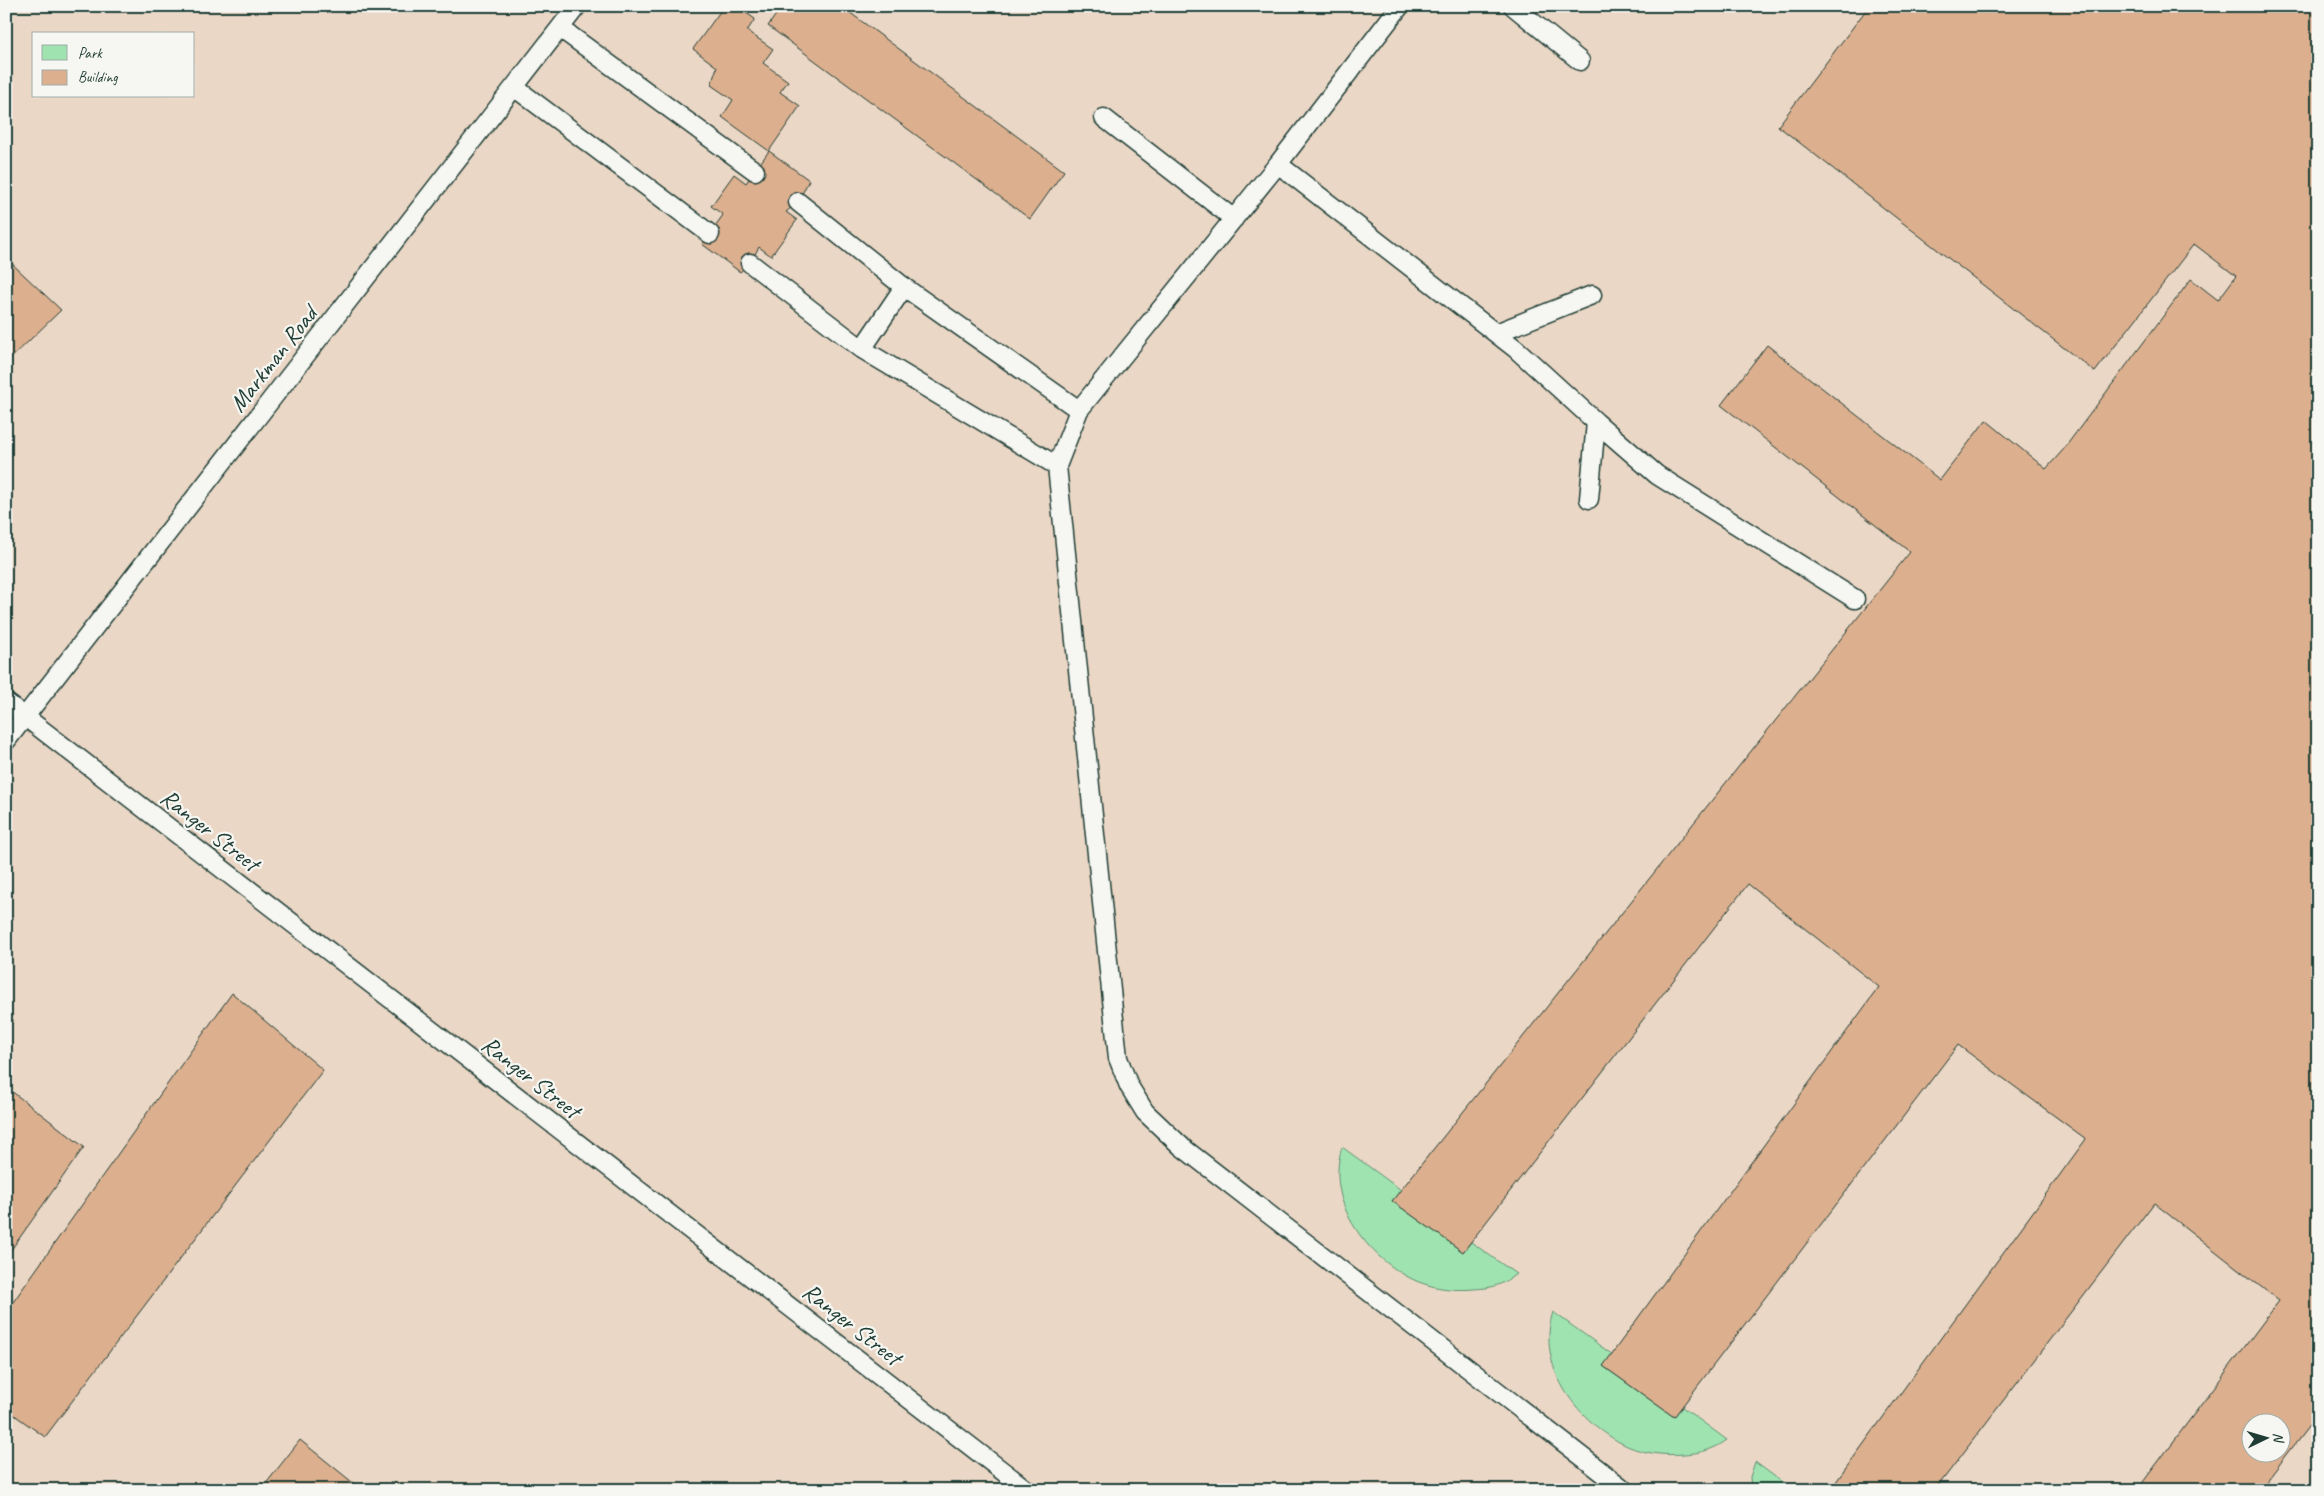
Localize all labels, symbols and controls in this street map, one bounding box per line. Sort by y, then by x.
legend [32,32,195,98]
text: Park [78,44,103,63]
text: Building [78,68,118,87]
street label: Markman Road [222,297,326,418]
street label: Ranger Street [155,782,268,880]
street label: Ranger Street [476,1029,589,1127]
street label: Ranger Street [797,1276,910,1374]
north arrow [2242,1414,2292,1464]
text: N [2270,1432,2288,1444]

